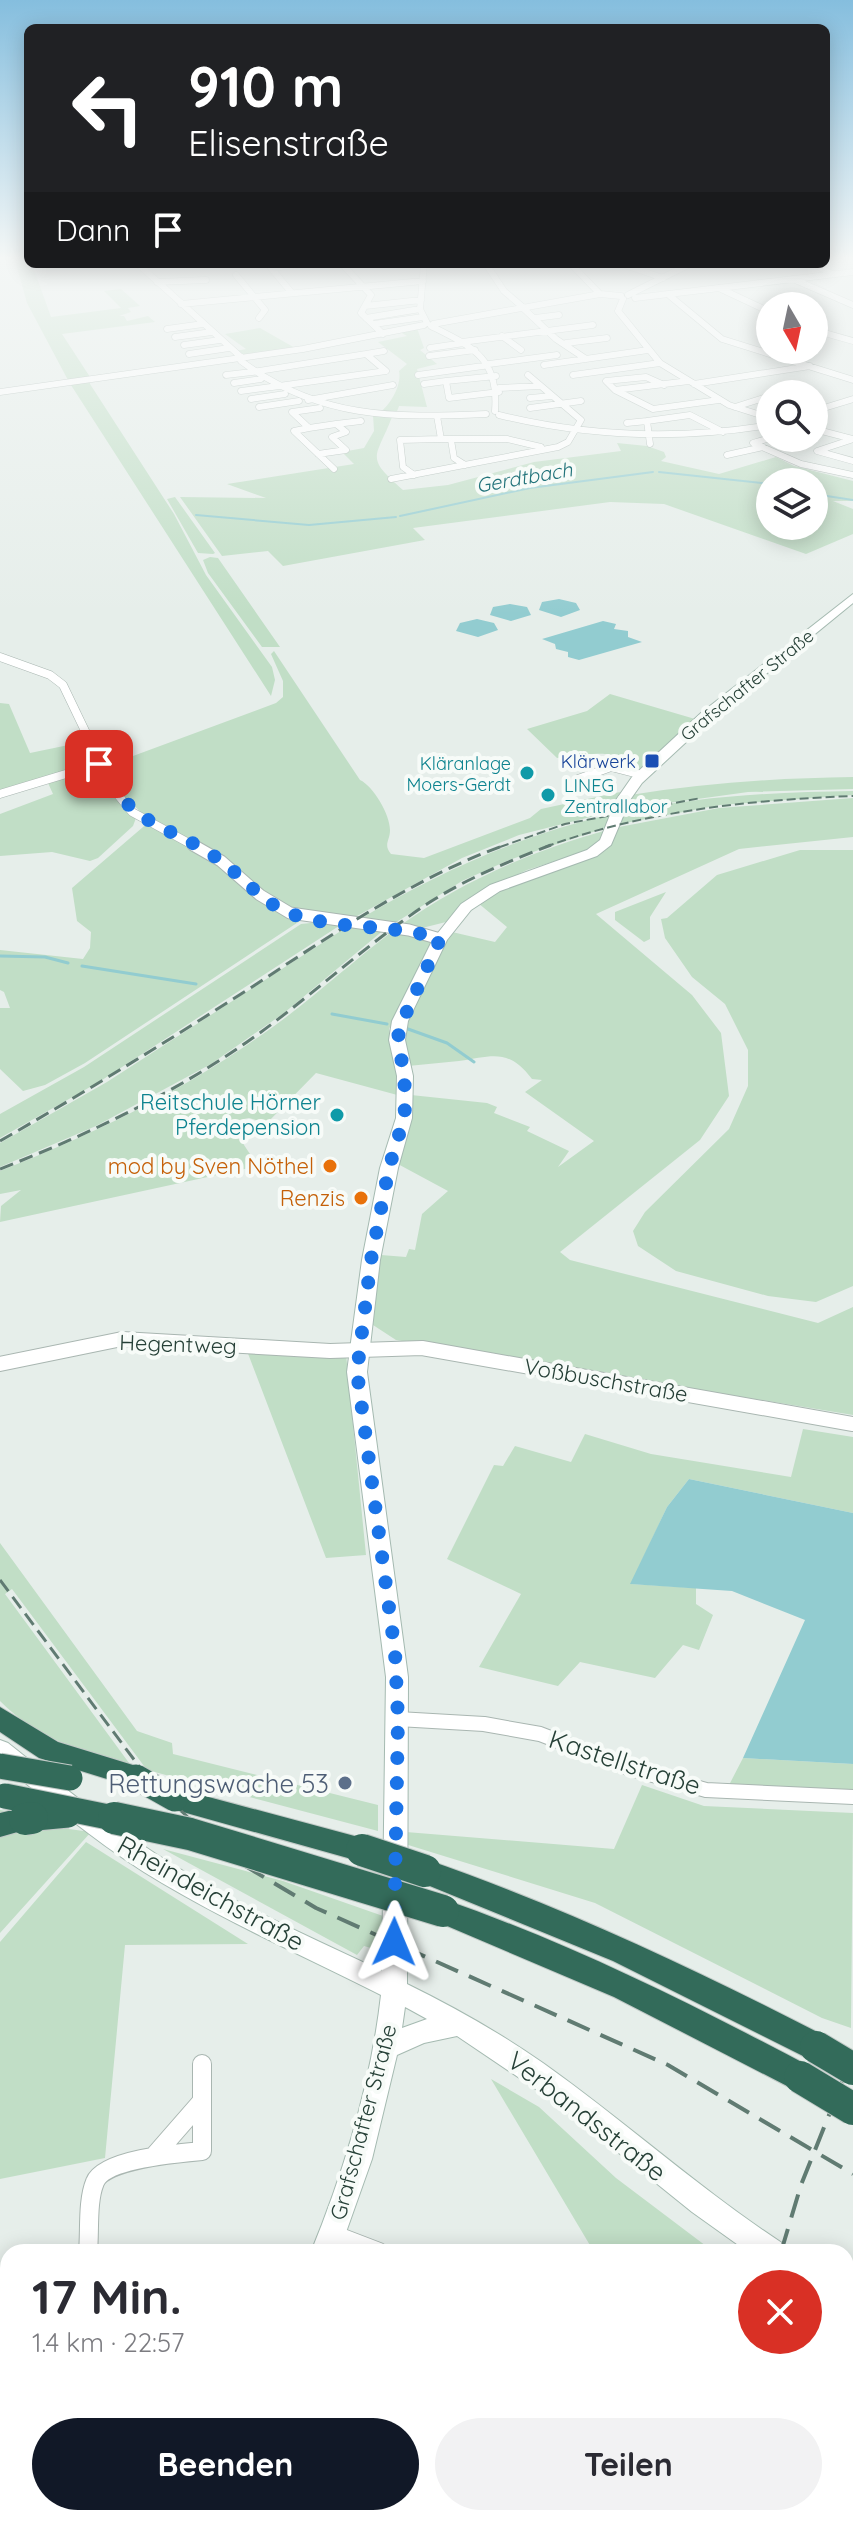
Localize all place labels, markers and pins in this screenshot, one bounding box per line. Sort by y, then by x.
pin [65,730,133,798]
place label: Klärwerk [561,750,636,773]
place label: Kläranlage Moers-Gerdt [406,752,511,796]
marker: Klärwerk [643,752,661,770]
marker: Kläranlage Moers-Gerdt [518,764,536,782]
place label: LINEG Zentrallabor [564,774,668,818]
marker: LINEG Zentrallabor [539,786,557,804]
place label: Reitschule Hörner Pferdepension [140,1088,322,1141]
marker: Reitschule Hörner Pferdepension [328,1106,346,1124]
place label: mod by Sven Nöthel [108,1152,314,1180]
marker: mod by Sven Nöthel [321,1157,339,1175]
place label: Renzis [280,1184,345,1212]
marker: Renzis [352,1189,370,1207]
place label: Rettungswache 53 [108,1767,329,1800]
marker: Rettungswache 53 [336,1774,354,1792]

